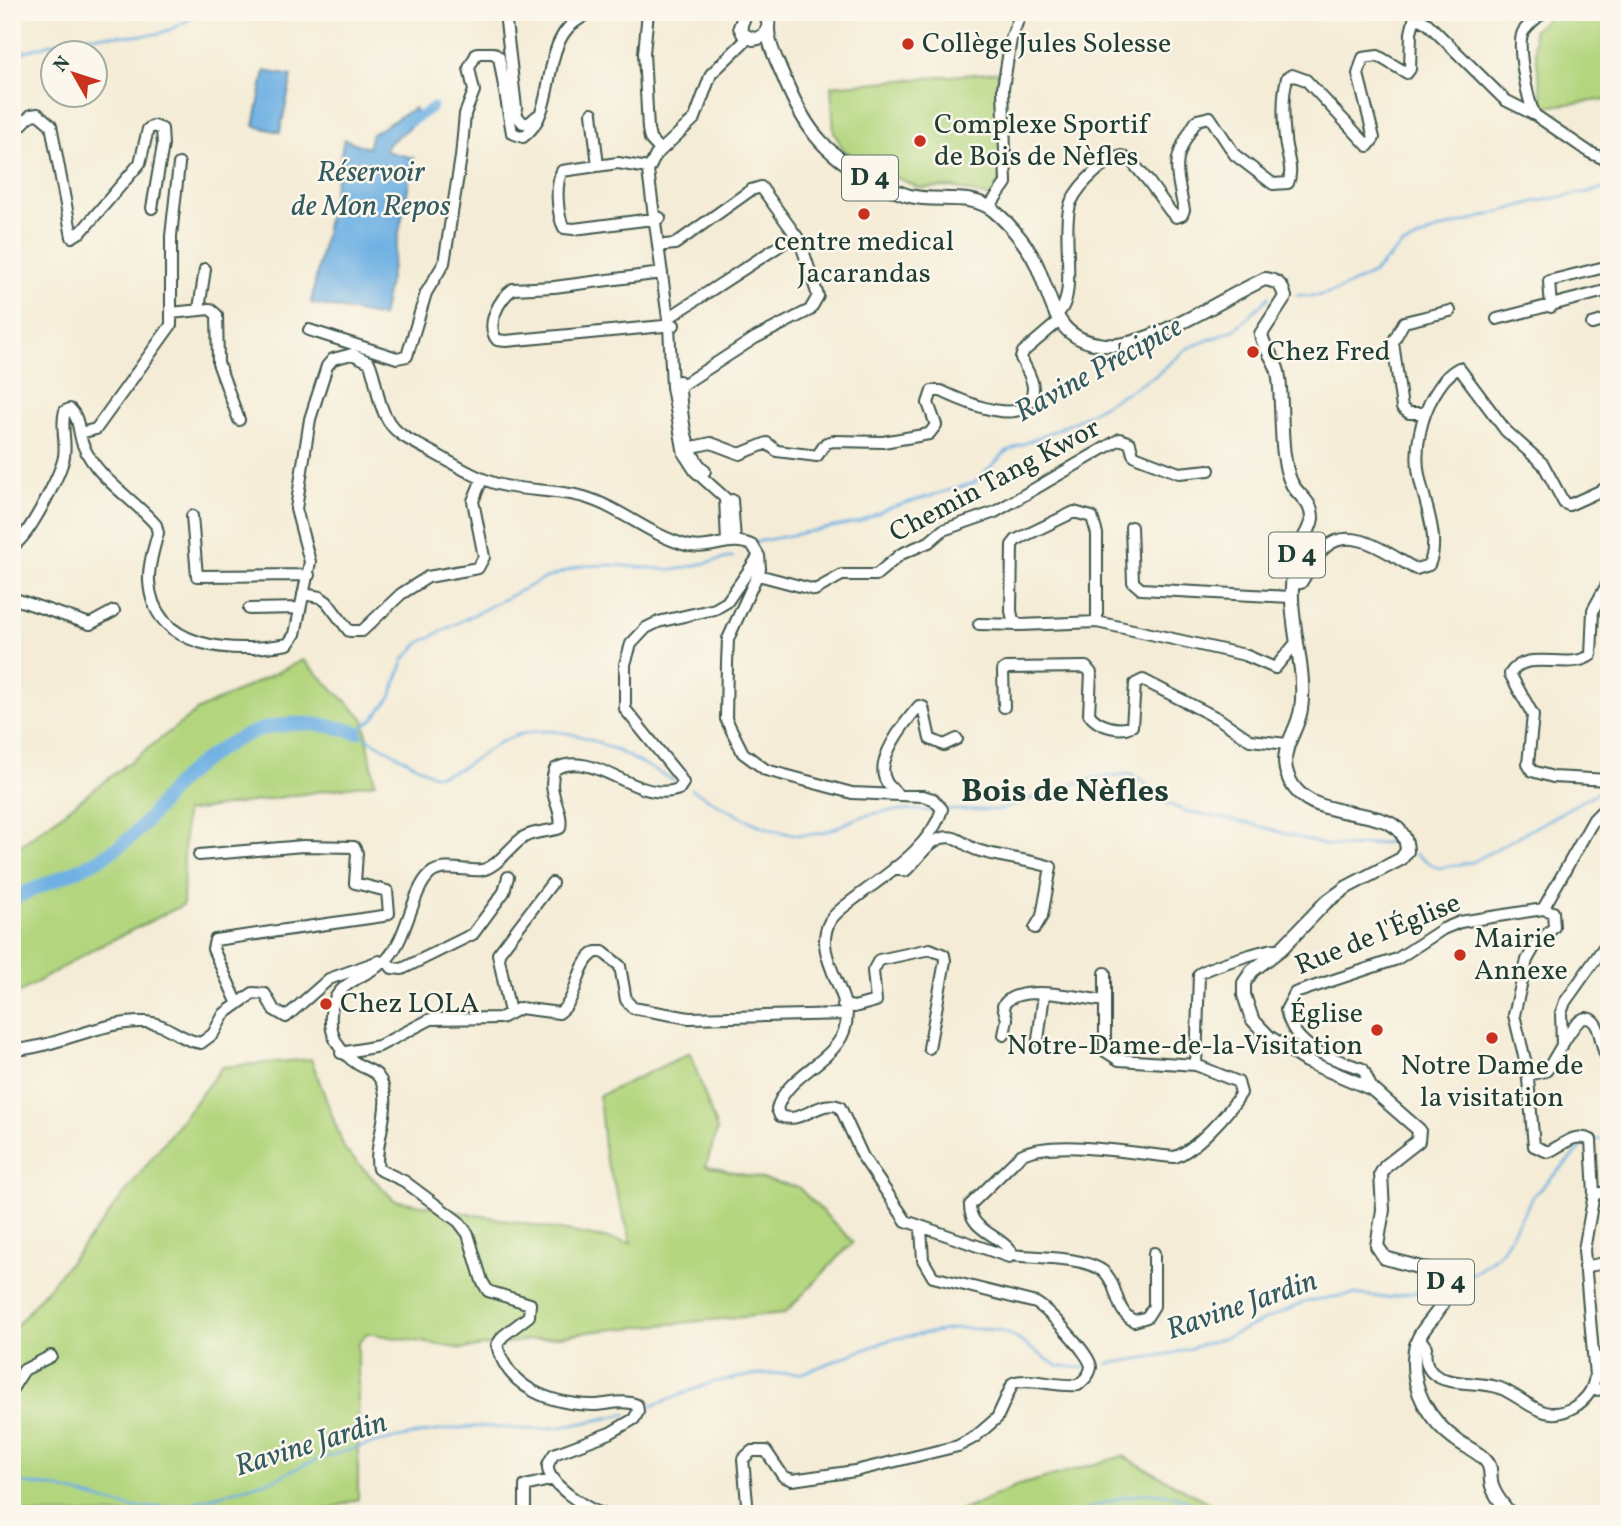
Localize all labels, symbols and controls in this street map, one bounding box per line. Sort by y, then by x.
place label: Collège Jules Solesse [922,25,1171,64]
marker: Collège Jules Solesse [900,36,916,52]
north arrow [38,38,108,108]
text: N [48,51,77,78]
place label: Complexe Sportif de Bois de Nèfles [934,106,1151,177]
marker: Complexe Sportif de Bois de Nèfles [912,133,928,149]
water label: Réservoir de Mon Repos [291,152,451,228]
road number: D 4 [842,155,898,200]
marker: centre medical Jacarandas [856,206,872,222]
place label: centre medical Jacarandas [774,223,954,294]
water label: Ravine Précipice [1007,307,1191,433]
place label: Chez Fred [1267,333,1391,372]
marker: Chez Fred [1245,344,1261,360]
street label: Chemin Tang Kwor [883,409,1107,553]
road number: D 4 [1269,533,1325,578]
district label: Bois de Nèfles [961,771,1169,815]
street label: Rue de l'Église [1289,884,1467,986]
place label: Mairie Annexe [1474,920,1568,991]
marker: Mairie Annexe [1452,947,1468,963]
place label: Chez LOLA [340,985,480,1024]
place label: Église Notre-Dame-de-la-Visitation [1007,995,1363,1066]
marker: Chez LOLA [318,996,334,1012]
marker: Église Notre-Dame-de-la-Visitation [1369,1022,1385,1038]
marker: Notre Dame de la visitation [1484,1030,1500,1046]
place label: Notre Dame de la visitation [1400,1047,1584,1118]
road number: D 4 [1418,1260,1474,1304]
water label: Ravine Jardin [1161,1261,1323,1351]
water label: Ravine Jardin [230,1402,392,1488]

